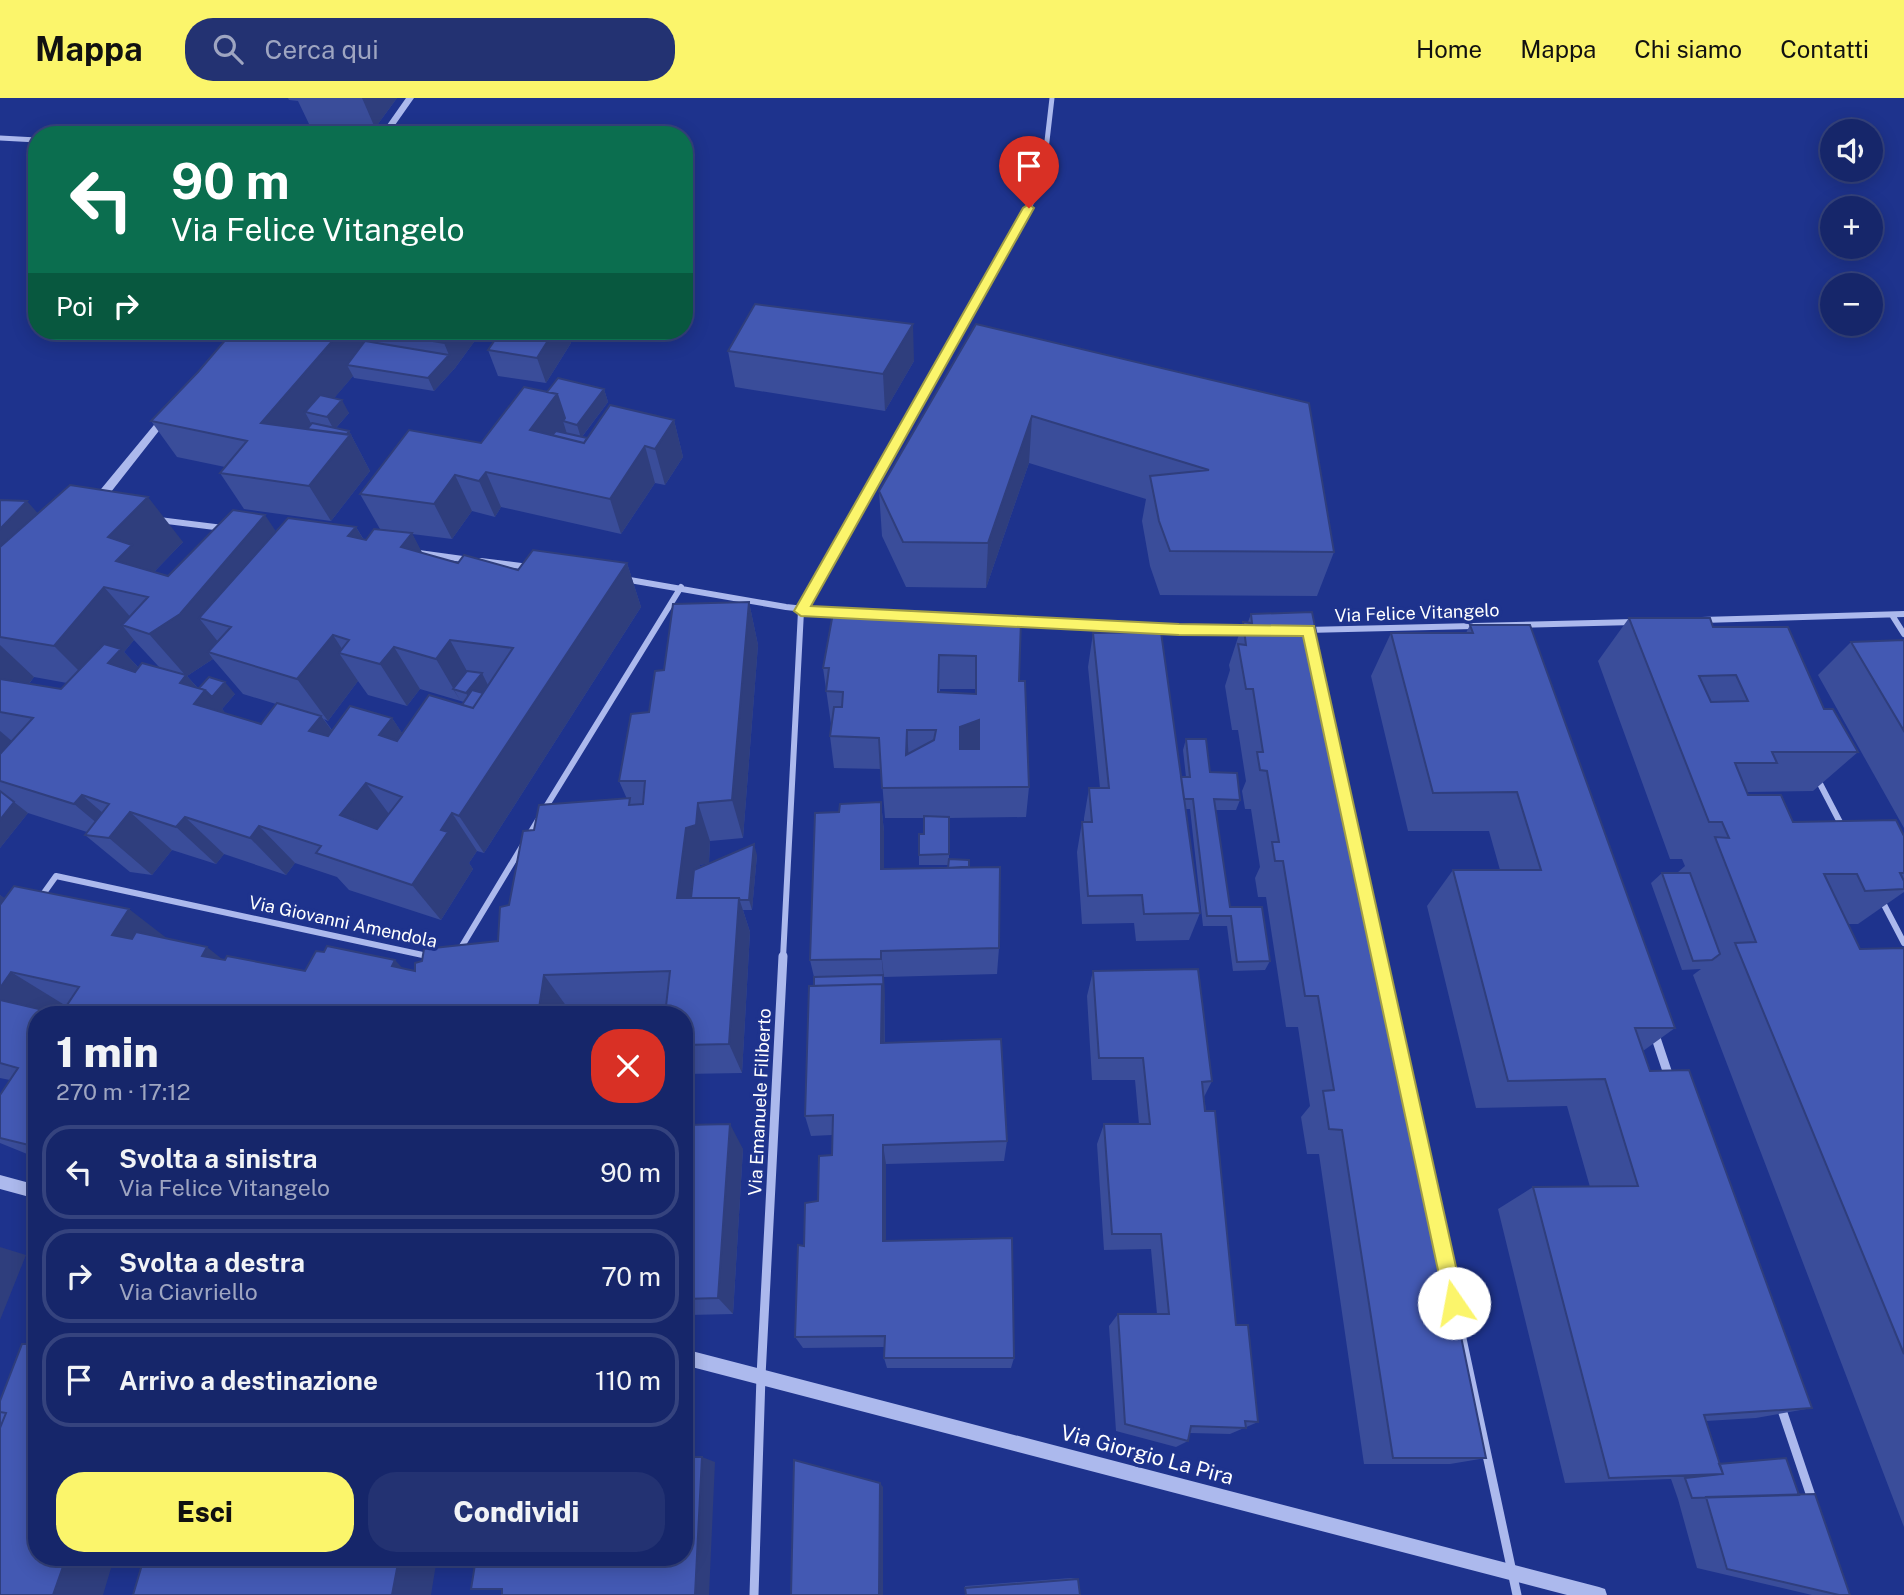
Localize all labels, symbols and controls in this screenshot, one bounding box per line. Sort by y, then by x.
search box [185,18,675,81]
text: Mappa [35,30,143,68]
icon: search [209,30,247,68]
text: Cerca qui [265,34,379,65]
text: Home [1416,35,1482,63]
text: Mappa [1520,35,1596,63]
text: Chi siamo [1634,35,1742,63]
text: Contatti [1780,35,1869,63]
map controls [1820,119,1883,336]
button: sound [1820,119,1883,182]
pin [999,136,1059,208]
icon: arrive [1010,147,1048,185]
text: 90 m [171,152,290,210]
icon: left [56,154,147,245]
button: + [1820,196,1883,259]
text: Via Felice Vitangelo [171,211,465,248]
button: − [1820,273,1883,336]
icon: right [107,287,145,325]
text: Poi [56,291,93,322]
street label: Via Felice Vitangelo [1334,599,1500,626]
street label: Via Giovanni Amendola [247,891,439,952]
street label: Via Emanuele Filiberto [744,1008,775,1196]
text: 1 min [56,1027,159,1076]
button: close [591,1029,665,1103]
text: 270 m · 17:12 [56,1078,190,1105]
text: Svolta a sinistra [119,1143,317,1174]
icon: left [60,1153,98,1191]
text: 90 m [600,1157,661,1188]
text: Via Felice Vitangelo [119,1174,330,1201]
text: Svolta a destra [119,1247,305,1278]
icon: right [60,1257,98,1295]
text: 70 m [601,1261,661,1292]
position arrow [1417,1266,1491,1340]
text: Via Ciavriello [119,1278,258,1305]
icon: arrive [60,1361,98,1399]
text: Arrivo a destinazione [119,1365,378,1396]
text: 110 m [595,1365,661,1396]
street label: Via Giorgio La Pira [1058,1419,1236,1490]
button: Esci [56,1472,354,1552]
button: Condividi [368,1472,665,1552]

